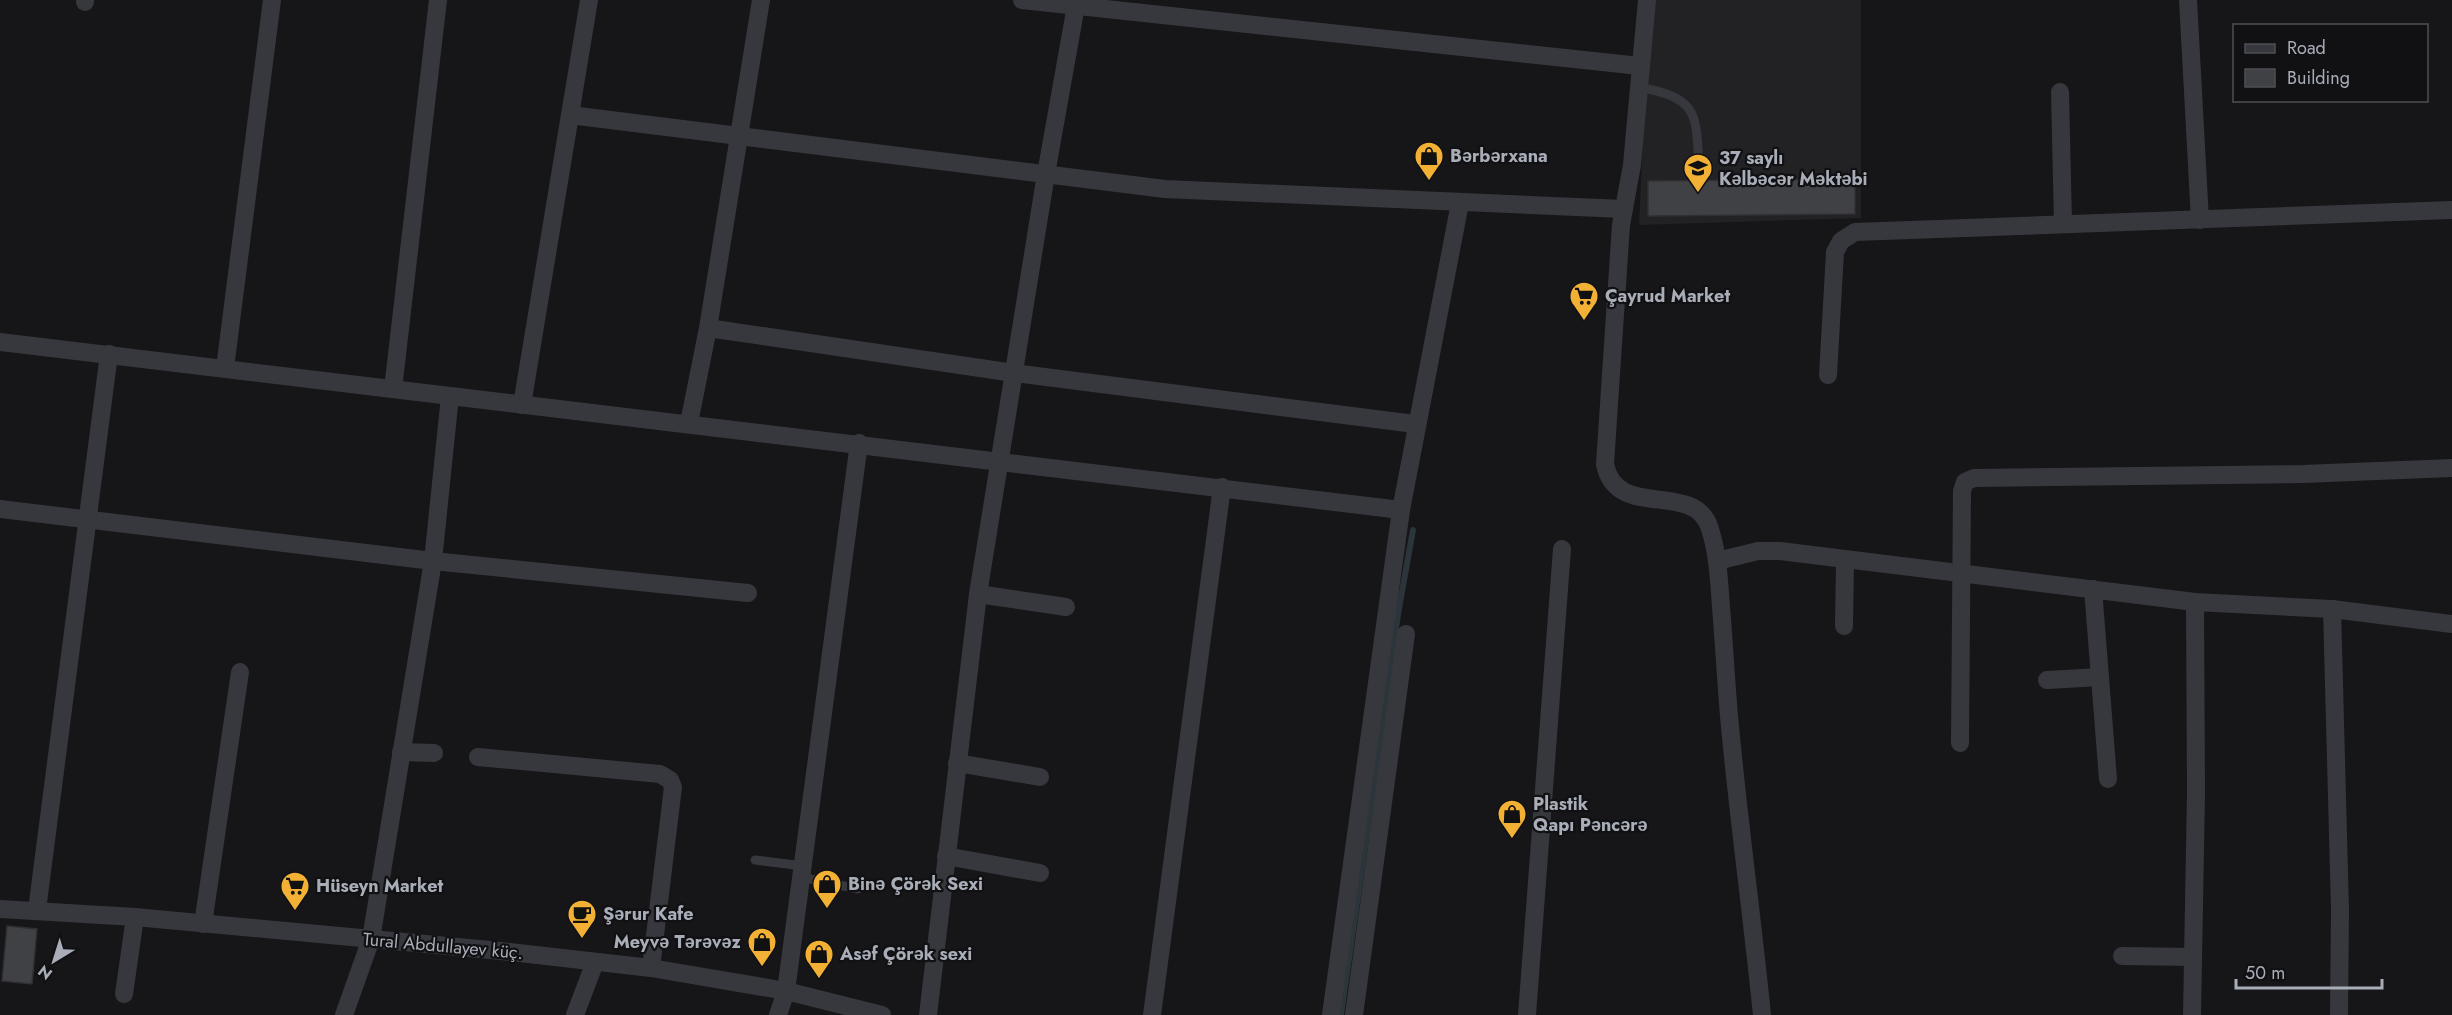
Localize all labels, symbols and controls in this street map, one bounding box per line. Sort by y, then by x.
legend [2233,24,2428,102]
text: Road [2287,35,2326,61]
text: Building [2287,65,2350,91]
shop icon: Bərbərxana [1413,140,1445,182]
place label: Bərbərxana [1450,143,1548,169]
place label: 37 saylı Kəlbəcər Məktəbi [1719,145,1868,192]
school or university icon: 37 saylı Kəlbəcər Məktəbi [1682,152,1714,194]
supermarket icon: Çayrud Market [1568,280,1600,322]
place label: Çayrud Market [1605,283,1730,309]
place label: Plastik Qapı Pəncərə [1533,791,1648,838]
shop icon: Plastik Qapı Pəncərə [1496,798,1528,840]
shop icon: Binə Çörək Sexi [811,868,843,910]
supermarket icon: Hüseyn Market [279,870,311,912]
place label: Binə Çörək Sexi [848,871,983,897]
place label: Hüseyn Market [316,873,443,899]
cafe icon: Şərur Kafe [566,898,598,940]
place label: Şərur Kafe [603,901,694,927]
street label: Tural Abdullayev küç. [362,926,524,966]
shop icon: Meyvə Tərəvəz [746,926,778,968]
place label: Meyvə Tərəvəz [614,929,742,955]
north arrow [24,931,84,991]
shop icon: Asəf Çörək sexi [803,938,835,980]
place label: Asəf Çörək sexi [839,941,972,967]
scale bar [2236,952,2382,990]
text: N [33,959,57,985]
text: 50 m [2245,960,2285,986]

